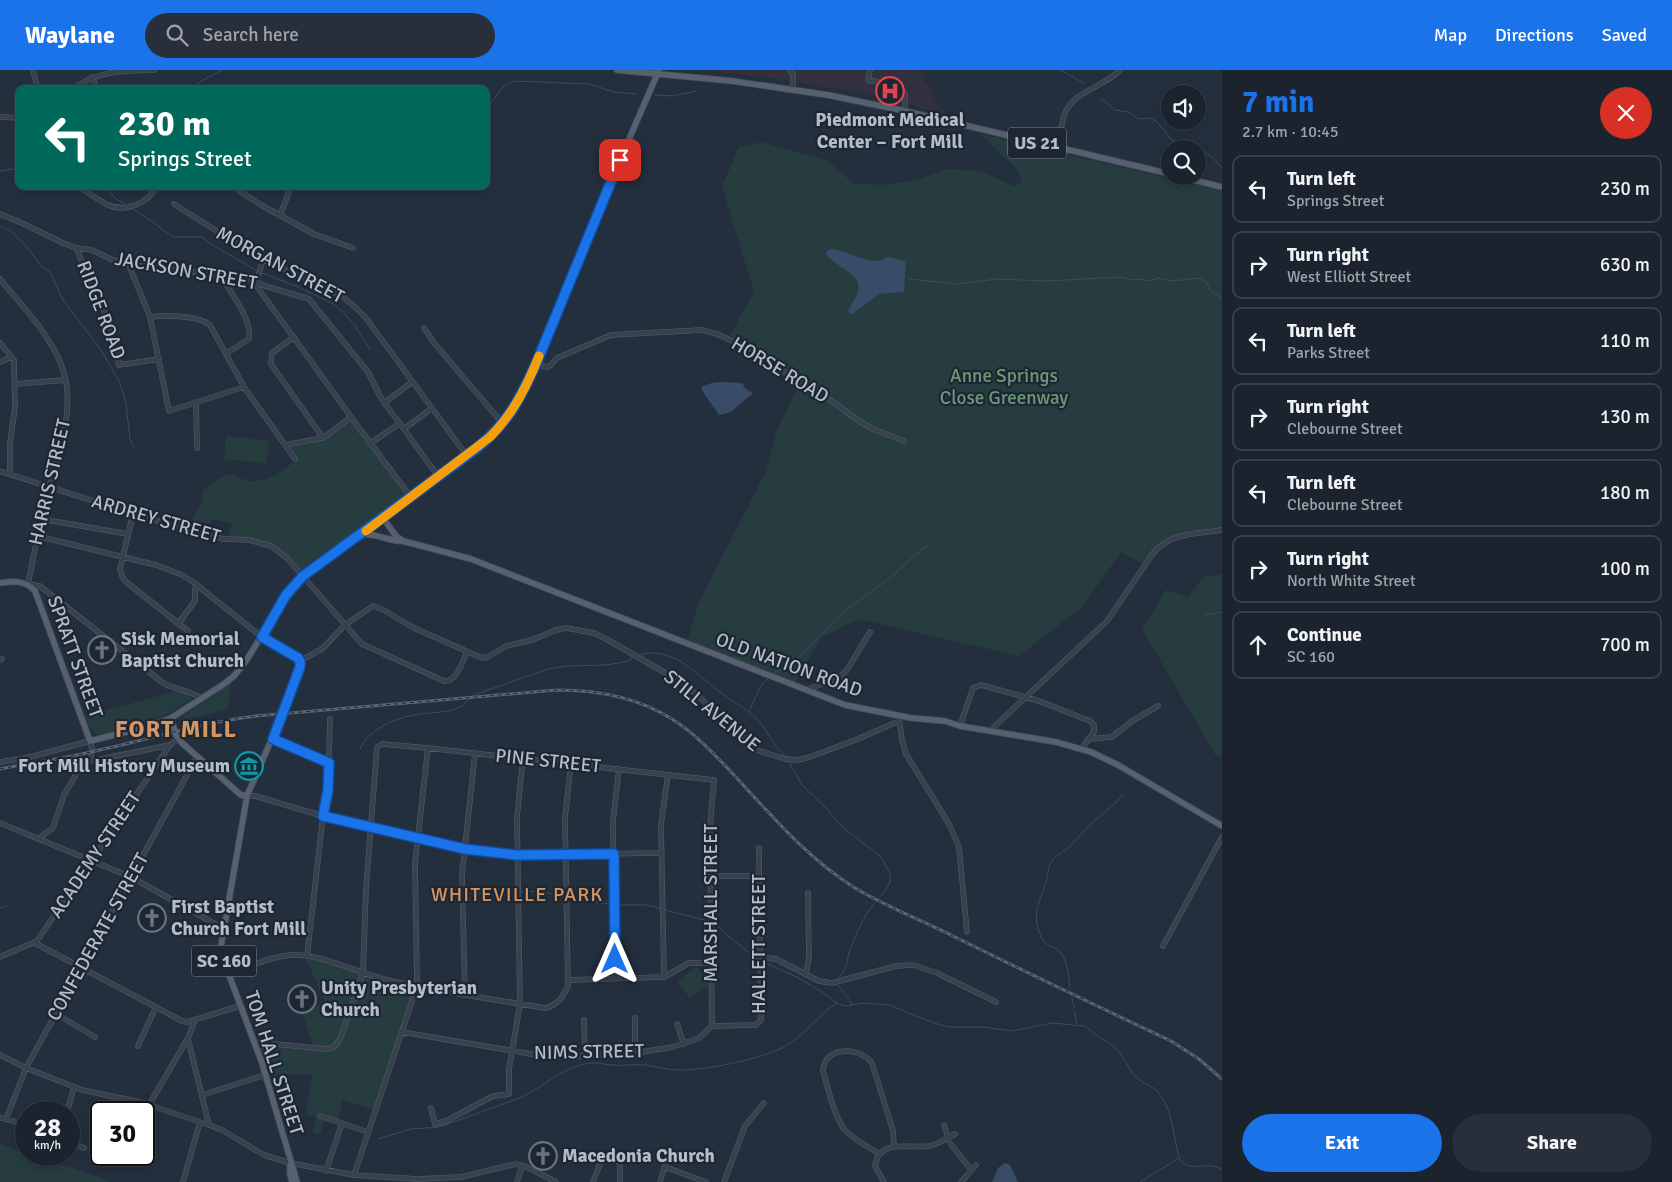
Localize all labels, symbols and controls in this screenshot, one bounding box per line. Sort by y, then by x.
search box [145,13,495,58]
text: Waylane [25,20,115,50]
icon: search [163,21,191,49]
text: Search here [203,23,299,47]
text: Map [1434,24,1467,46]
text: Directions [1495,24,1574,46]
text: Saved [1602,24,1647,46]
hospital icon: Piedmont Medical Center – Fort Mill [875,76,905,106]
text: 7 min [1242,84,1314,121]
map controls [1161,85,1206,185]
button: sound [1161,85,1206,130]
button: close [1600,87,1652,139]
text: 230 m [118,102,211,145]
icon: left [35,105,100,170]
place label: Piedmont Medical Center – Fort Mill [815,108,965,154]
text: 2.7 km · 10:45 [1242,122,1339,142]
road number: US 21 [1008,128,1066,158]
pin [599,139,641,181]
button: search [1161,140,1206,185]
text: Springs Street [118,145,252,172]
icon: arrive [606,146,634,174]
text: Turn left [1287,167,1356,191]
icon: left [1244,175,1272,203]
text: 230 m [1600,177,1650,201]
text: Springs Street [1287,191,1384,211]
street label: MORGAN STREET [212,221,349,309]
text: Turn right [1287,243,1369,267]
street label: JACKSON STREET [113,247,260,295]
icon: right [1244,251,1272,279]
text: 630 m [1600,253,1650,277]
street label: RIDGE ROAD [71,257,131,363]
text: West Elliott Street [1287,267,1411,287]
text: Turn left [1287,319,1356,343]
icon: left [1244,327,1272,355]
text: 110 m [1600,329,1650,353]
street label: HORSE ROAD [727,332,833,408]
text: Parks Street [1287,343,1370,363]
park label: Anne Springs Close Greenway [940,364,1068,410]
text: Turn right [1287,395,1369,419]
icon: right [1244,403,1272,431]
text: 130 m [1600,405,1650,429]
street label: HARRIS STREET [24,416,76,548]
text: Clebourne Street [1287,419,1403,439]
text: Turn left [1287,471,1356,495]
icon: left [1244,479,1272,507]
text: 180 m [1600,481,1650,505]
street label: ARDREY STREET [89,489,224,549]
text: Clebourne Street [1287,495,1403,515]
text: Turn right [1287,547,1369,571]
icon: right [1244,555,1272,583]
text: 100 m [1600,557,1650,581]
text: North White Street [1287,571,1415,591]
street label: SPRATT STREET [42,593,108,722]
text: Continue [1287,623,1362,647]
place label: Sisk Memorial Baptist Church [121,627,244,673]
street label: OLD NATION ROAD [713,627,865,703]
icon: ahead [1244,631,1272,659]
text: 700 m [1600,633,1650,657]
church icon: Sisk Memorial Baptist Church [87,635,117,665]
text: SC 160 [1287,647,1335,667]
street label: STILL AVENUE [659,665,765,757]
district label: FORT MILL [115,714,237,744]
street label: PINE STREET [494,744,603,779]
museum icon: Fort Mill History Museum [234,751,264,781]
place label: Fort Mill History Museum [18,754,230,778]
street label: ACADEMY STREET [44,787,147,923]
street label: MARSHALL STREET [699,823,723,982]
street label: CONFEDERATE STREET [42,848,154,1025]
street label: HALLETT STREET [747,873,771,1014]
district label: WHITEVILLE PARK [431,882,603,907]
place label: First Baptist Church Fort Mill [171,895,306,941]
church icon: First Baptist Church Fort Mill [137,903,167,933]
position arrow [588,932,640,984]
road number: SC 160 [192,946,256,976]
place label: Unity Presbyterian Church [321,976,477,1022]
church icon: Unity Presbyterian Church [287,984,317,1014]
street label: TOM HALL STREET [239,988,309,1139]
street label: NIMS STREET [534,1039,645,1065]
speed limit sign: 30 [90,1101,155,1166]
text: 28 [34,1112,61,1143]
button: Exit [1242,1114,1442,1172]
button: Share [1452,1114,1652,1172]
text: km/h [34,1138,61,1153]
church icon: Macedonia Church [528,1141,558,1171]
place label: Macedonia Church [562,1144,715,1168]

